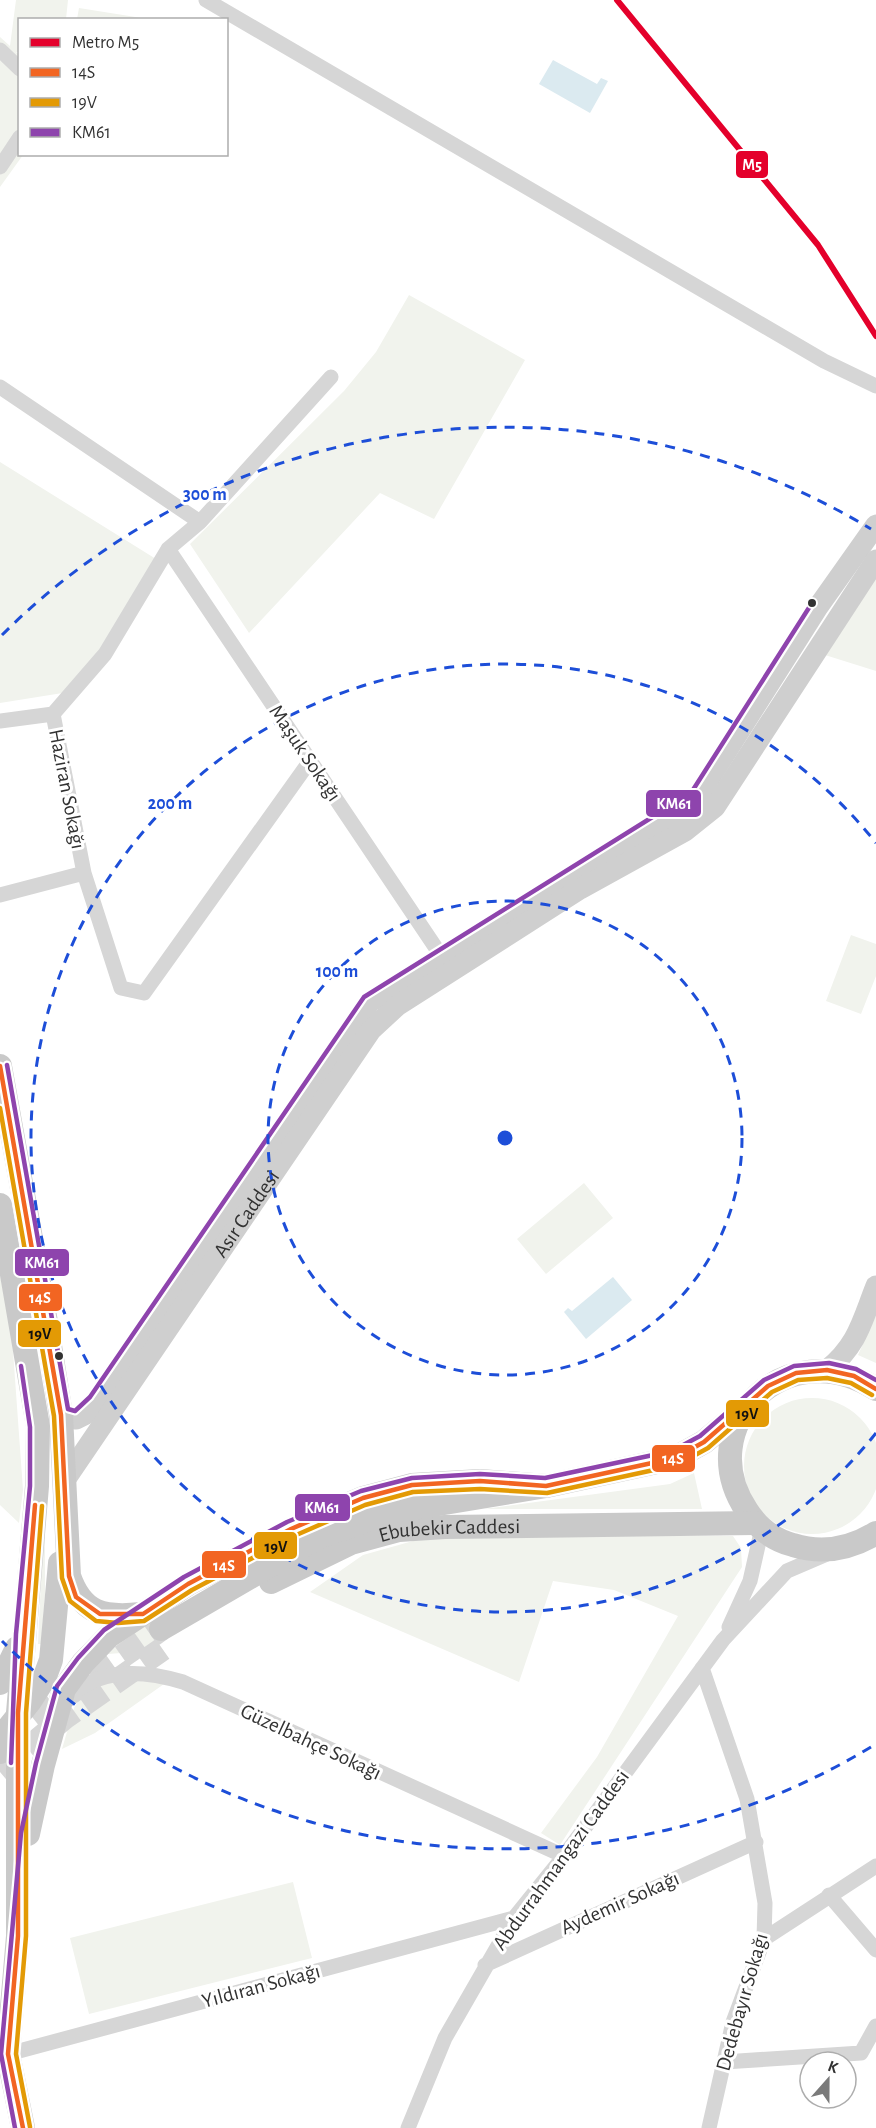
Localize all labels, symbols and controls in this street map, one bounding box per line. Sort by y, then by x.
legend [18,18,228,156]
text: Metro M5 [72,34,139,52]
text: 14S [72,64,95,82]
text: 19V [72,94,98,112]
text: KM61 [72,124,111,142]
line badge: M5 [735,150,769,179]
text: M5 [742,157,762,173]
text: 300 m [183,486,227,504]
unlabelled marker [806,597,818,609]
street label: Maşuk Sokağı [265,701,345,805]
street label: Haziran Sokağı [45,727,89,851]
line badge: KM61 [645,789,702,818]
text: 200 m [148,795,192,813]
text: KM61 [656,796,692,812]
text: 100 m [316,963,358,981]
centre of rings [495,1128,515,1148]
street label: Asır Caddesi [209,1166,283,1261]
line badge: KM61 [14,1248,70,1277]
text: KM61 [24,1255,60,1271]
line badge: 14S [18,1283,63,1312]
text: 14S [29,1290,51,1306]
line badge: 19V [17,1319,62,1348]
text: 19V [29,1326,52,1342]
unlabelled marker [53,1350,65,1362]
line badge: 19V [725,1399,770,1428]
text: 19V [736,1406,759,1422]
line badge: 14S [651,1444,696,1473]
text: 14S [662,1451,684,1467]
line badge: KM61 [294,1493,351,1522]
text: KM61 [304,1500,340,1516]
street label: Ebubekir Caddesi [376,1516,520,1546]
line badge: 19V [253,1531,298,1560]
text: 19V [265,1539,288,1555]
line badge: 14S [201,1550,247,1579]
text: 14S [213,1558,235,1574]
street label: Güzelbahçe Sokağı [237,1700,385,1784]
street label: Abdurrahmangazi Caddesi [489,1766,633,1954]
street label: Aydemir Sokağı [558,1868,682,1938]
street label: Dedebayır Sokağı [712,1931,772,2073]
street label: Yıldıran Sokağı [200,1960,322,2012]
north arrow [798,2050,858,2110]
text: K [826,2058,841,2076]

